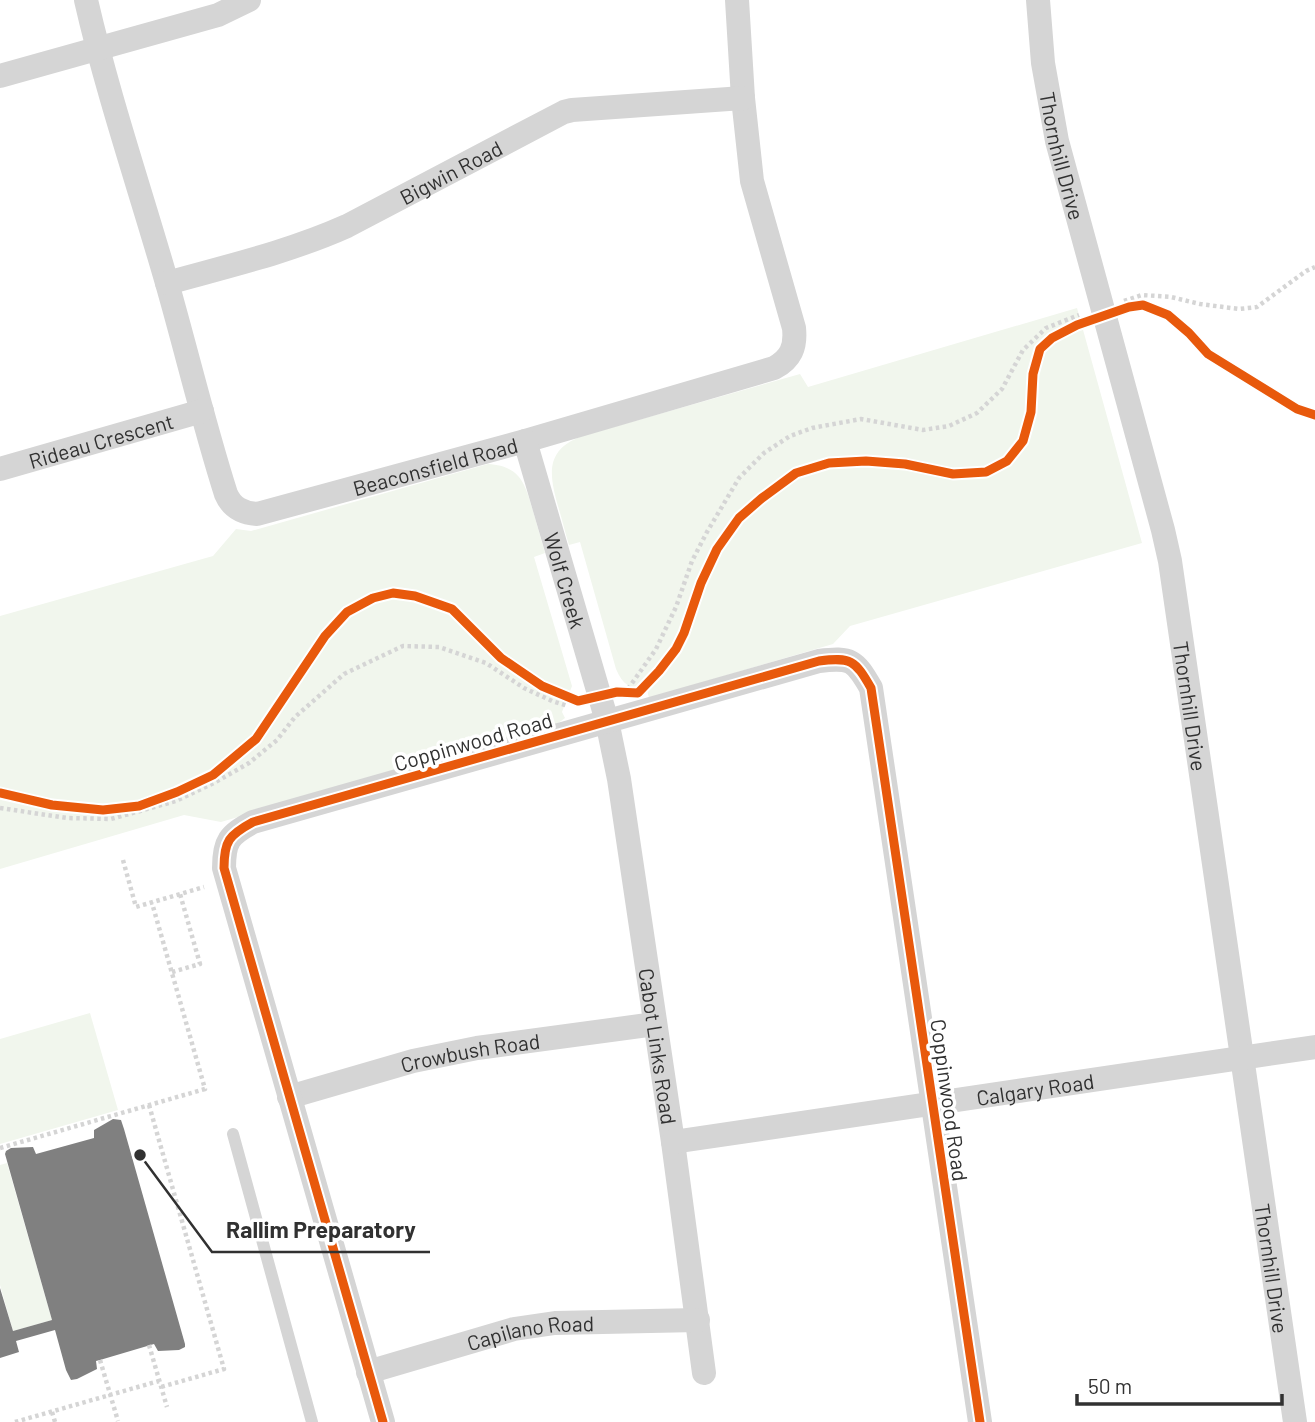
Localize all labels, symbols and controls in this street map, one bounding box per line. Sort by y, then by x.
street label: Thornhill Drive [1036,90,1090,222]
street label: Bigwin Road [395,134,506,209]
street label: Rideau Crescent [26,407,176,473]
street label: Beaconsfield Road [350,431,520,500]
street label: Wolf Creek [540,529,592,631]
street label: Thornhill Drive [1169,639,1213,773]
street label: Coppinwood Road [391,706,555,776]
street label: Cabot Links Road [635,966,683,1126]
street label: Coppinwood Road [926,1017,974,1183]
street label: Crowbush Road [397,1027,541,1077]
street label: Calgary Road [974,1067,1096,1109]
street label: Thornhill Drive [1251,1202,1294,1335]
callout: Rallim Preparatory [212,1208,430,1252]
text: Rallim Preparatory [226,1215,416,1243]
street label: Capilano Road [464,1310,594,1355]
scale bar [1077,1362,1282,1406]
text: 50 m [1088,1373,1132,1398]

